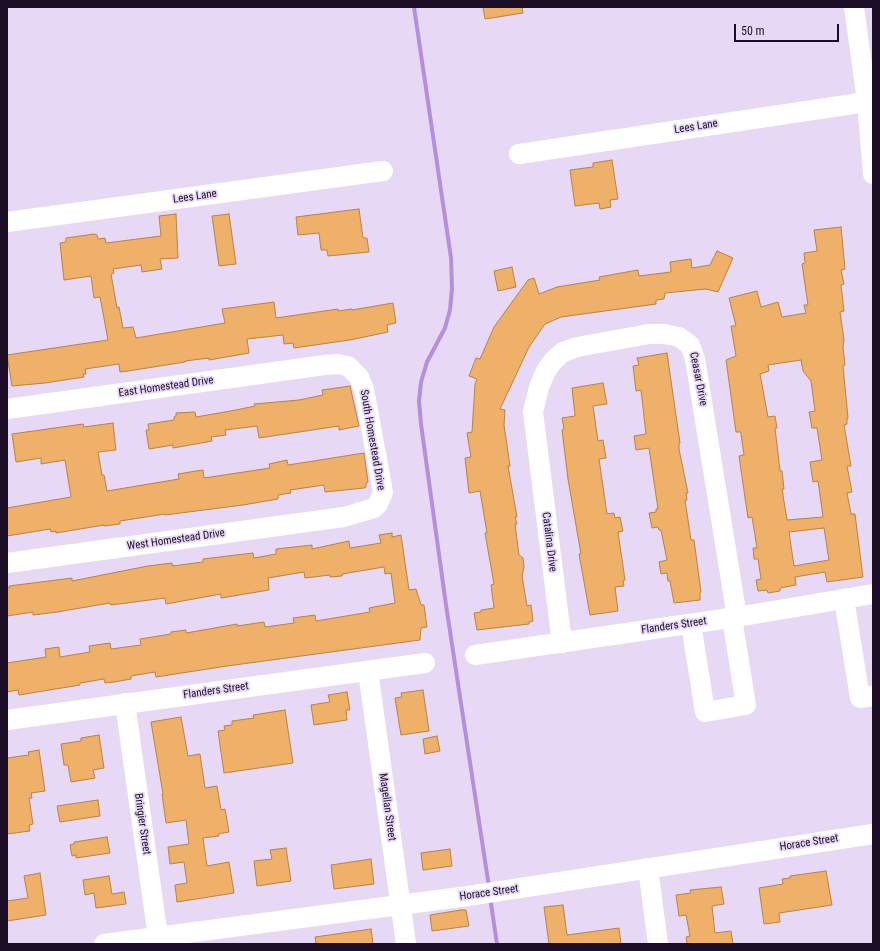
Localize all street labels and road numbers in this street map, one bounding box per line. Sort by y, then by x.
street label: Lees Lane [673,117,719,137]
street label: Lees Lane [172,187,218,207]
street label: Ceasar Drive [686,351,710,407]
street label: East Homestead Drive [118,374,214,400]
street label: South Homestead Drive [357,389,387,491]
street label: Catalina Drive [539,511,559,573]
street label: West Homestead Drive [126,527,226,553]
street label: Flanders Street [641,615,707,637]
street label: Flanders Street [183,680,249,702]
street label: Magellan Street [376,772,398,842]
street label: Bringier Street [131,792,153,856]
street label: Horace Street [779,832,839,854]
street label: Horace Street [459,882,519,904]

